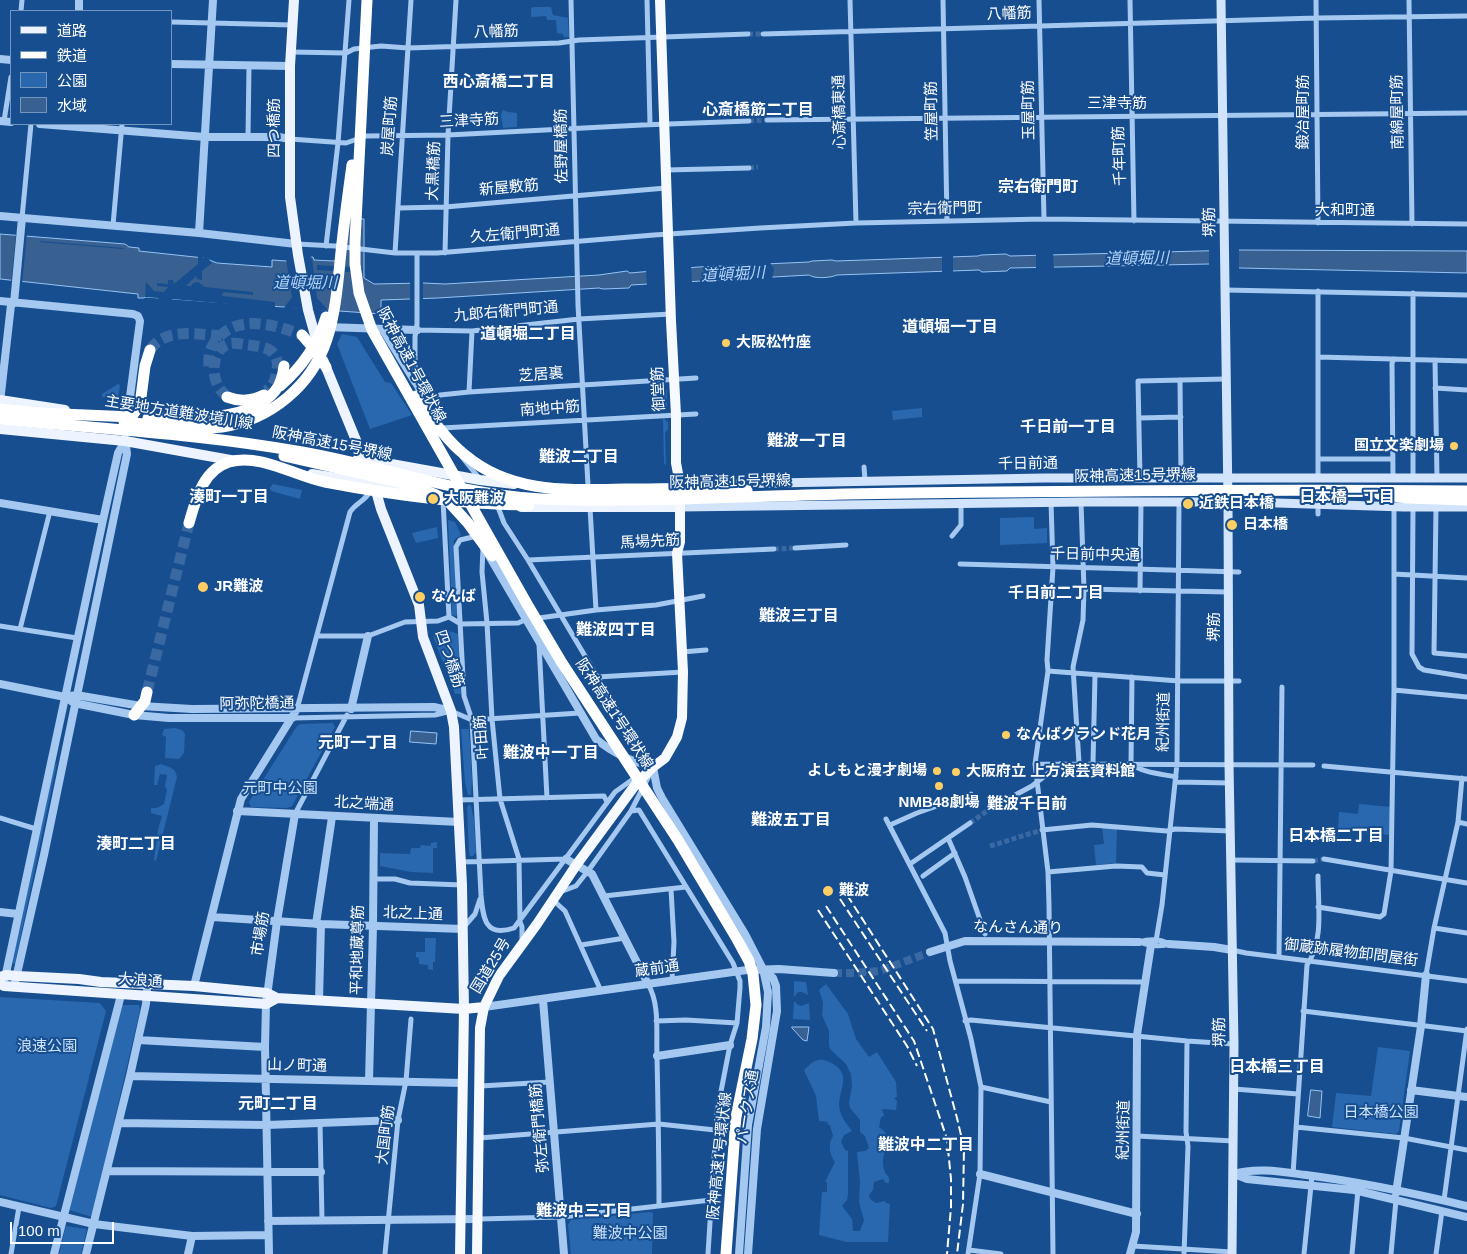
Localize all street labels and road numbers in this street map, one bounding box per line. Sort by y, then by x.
street label: 八幡筋 [986,4,1032,24]
street label: 八幡筋 [473,22,519,42]
street label: 心斎橋東通 [830,74,850,150]
street label: 南綿屋町筋 [1388,74,1408,150]
street label: 鍛冶屋町筋 [1295,75,1313,149]
street label: 玉屋町筋 [1019,80,1039,140]
street label: 笠屋町筋 [922,81,942,141]
street label: 炭屋町筋 [379,95,401,157]
street label: 三津寺筋 [1087,95,1147,113]
street label: 四つ橋筋 [266,98,284,158]
street label: 佐野屋橋筋 [552,108,572,184]
street label: 三津寺筋 [439,110,499,132]
street label: 千年町筋 [1110,126,1130,186]
street label: 大黒橋筋 [424,141,444,201]
street label: 新屋敷筋 [478,176,540,200]
street label: 宗右衛門町 [907,199,983,219]
street label: 大和町通 [1315,202,1375,220]
street label: 堺筋 [1201,207,1219,237]
street label: 久左衛門町通 [469,221,561,247]
street label: 九郎右衛門町通 [453,298,559,326]
street label: 阪神高速1号環状線 [373,304,449,426]
street label: 芝居裏 [518,364,564,386]
street label: 御堂筋 [649,366,669,412]
street label: 主要地方道難波境川線 [104,392,254,434]
street label: 南地中筋 [519,398,581,420]
street label: 阪神高速15号堺線 [271,424,393,464]
street label: 千日前通 [998,454,1058,474]
street label: 阪神高速15号堺線 [1074,466,1196,486]
street label: 阪神高速15号堺線 [669,472,791,492]
street label: 馬場先筋 [620,531,680,553]
street label: 千日前中央通 [1050,545,1140,565]
street label: 堺筋 [1206,612,1224,642]
street label: 四つ橋筋 [431,628,467,690]
street label: 阪神高速1号環状線 [572,655,656,773]
street label: 紀州街道 [1154,692,1174,752]
street label: 阿弥陀橋通 [219,694,295,714]
street label: 叶田筋 [471,714,493,760]
street label: 北之端通 [334,793,394,815]
street label: 北之上通 [383,904,443,924]
street label: 平和地蔵尊筋 [348,905,368,995]
street label: 市場筋 [249,910,273,958]
street label: なんさん通り [973,918,1063,938]
street label: 国道25号 [467,935,515,997]
street label: 御蔵跡履物卸問屋街 [1283,936,1419,970]
street label: 蔵前通 [633,957,681,981]
street label: 大浪通 [117,970,163,992]
street label: 堺筋 [1211,1017,1229,1047]
street label: 山ノ町通 [267,1056,327,1076]
street label: パークス通 [733,1069,763,1145]
street label: 弥左衛門橋筋 [527,1082,553,1174]
street label: 阪神高速1号環状線 [704,1091,736,1221]
street label: 紀州街道 [1114,1100,1134,1160]
street label: 大国町筋 [373,1104,399,1166]

